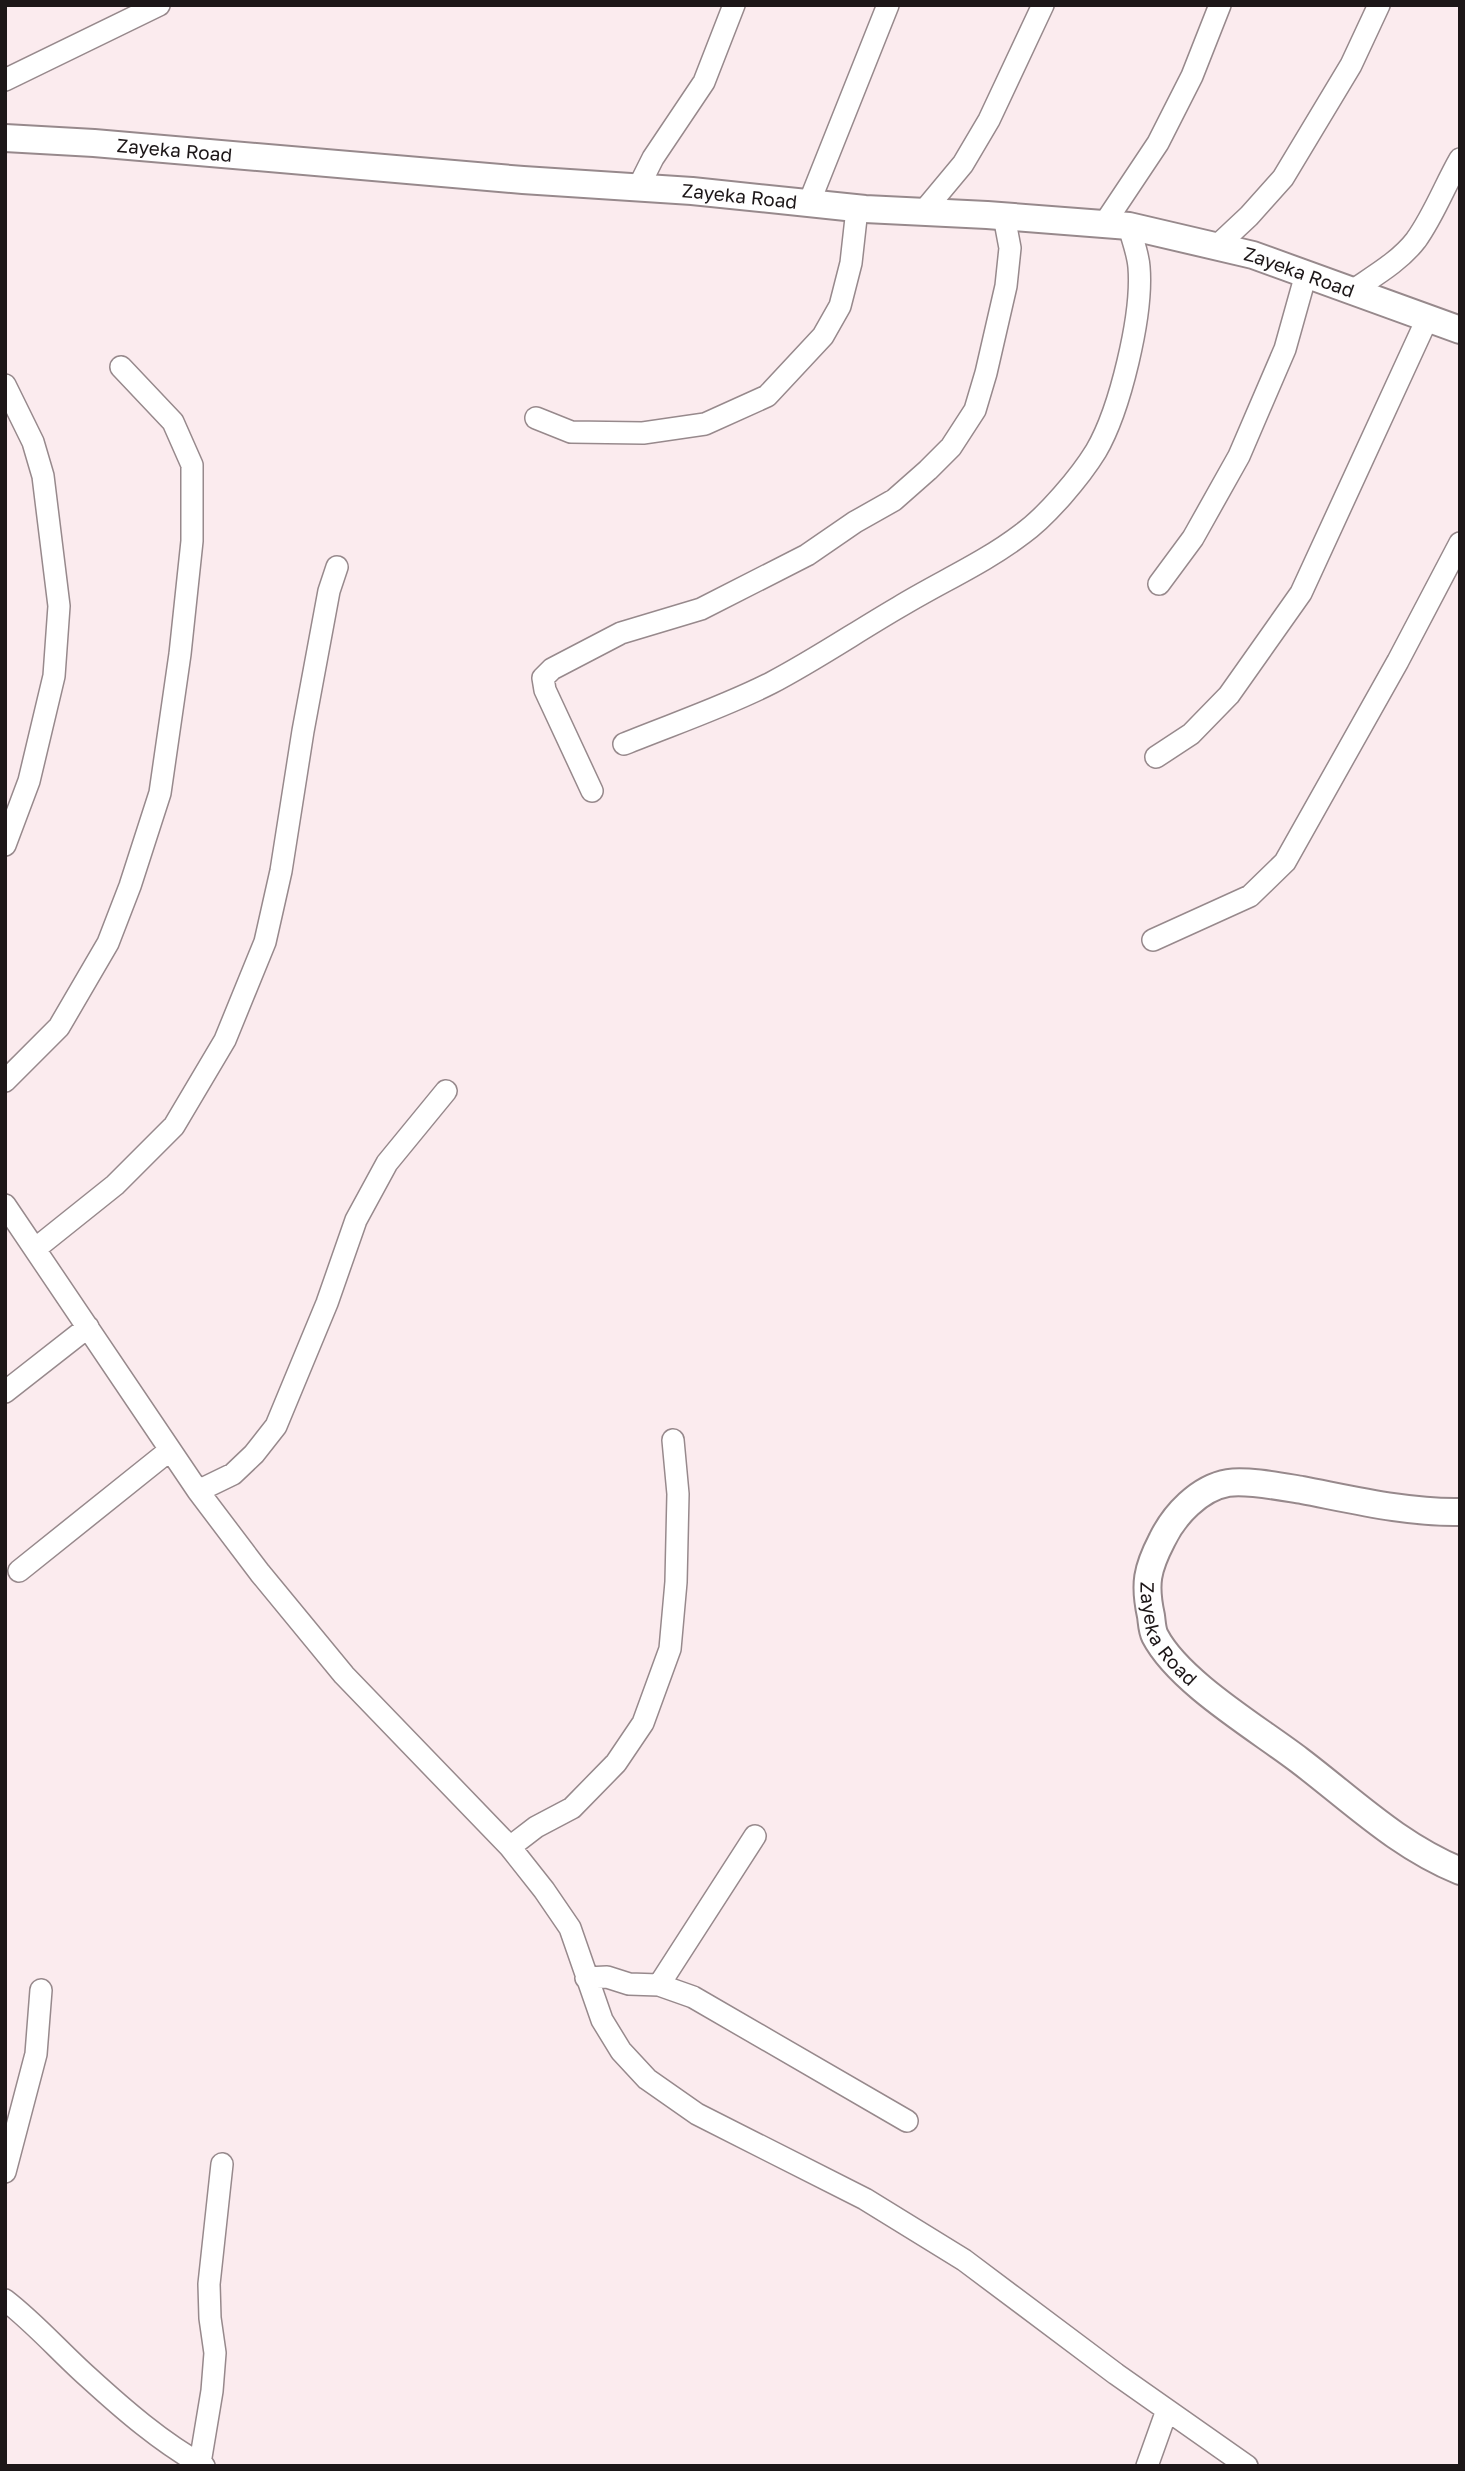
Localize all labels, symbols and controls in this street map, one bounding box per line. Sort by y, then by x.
street label: Zayeka Road [116,133,233,166]
street label: Zayeka Road [681,178,798,213]
street label: Zayeka Road [1242,241,1358,302]
street label: Zayeka Road [1136,1582,1202,1690]

